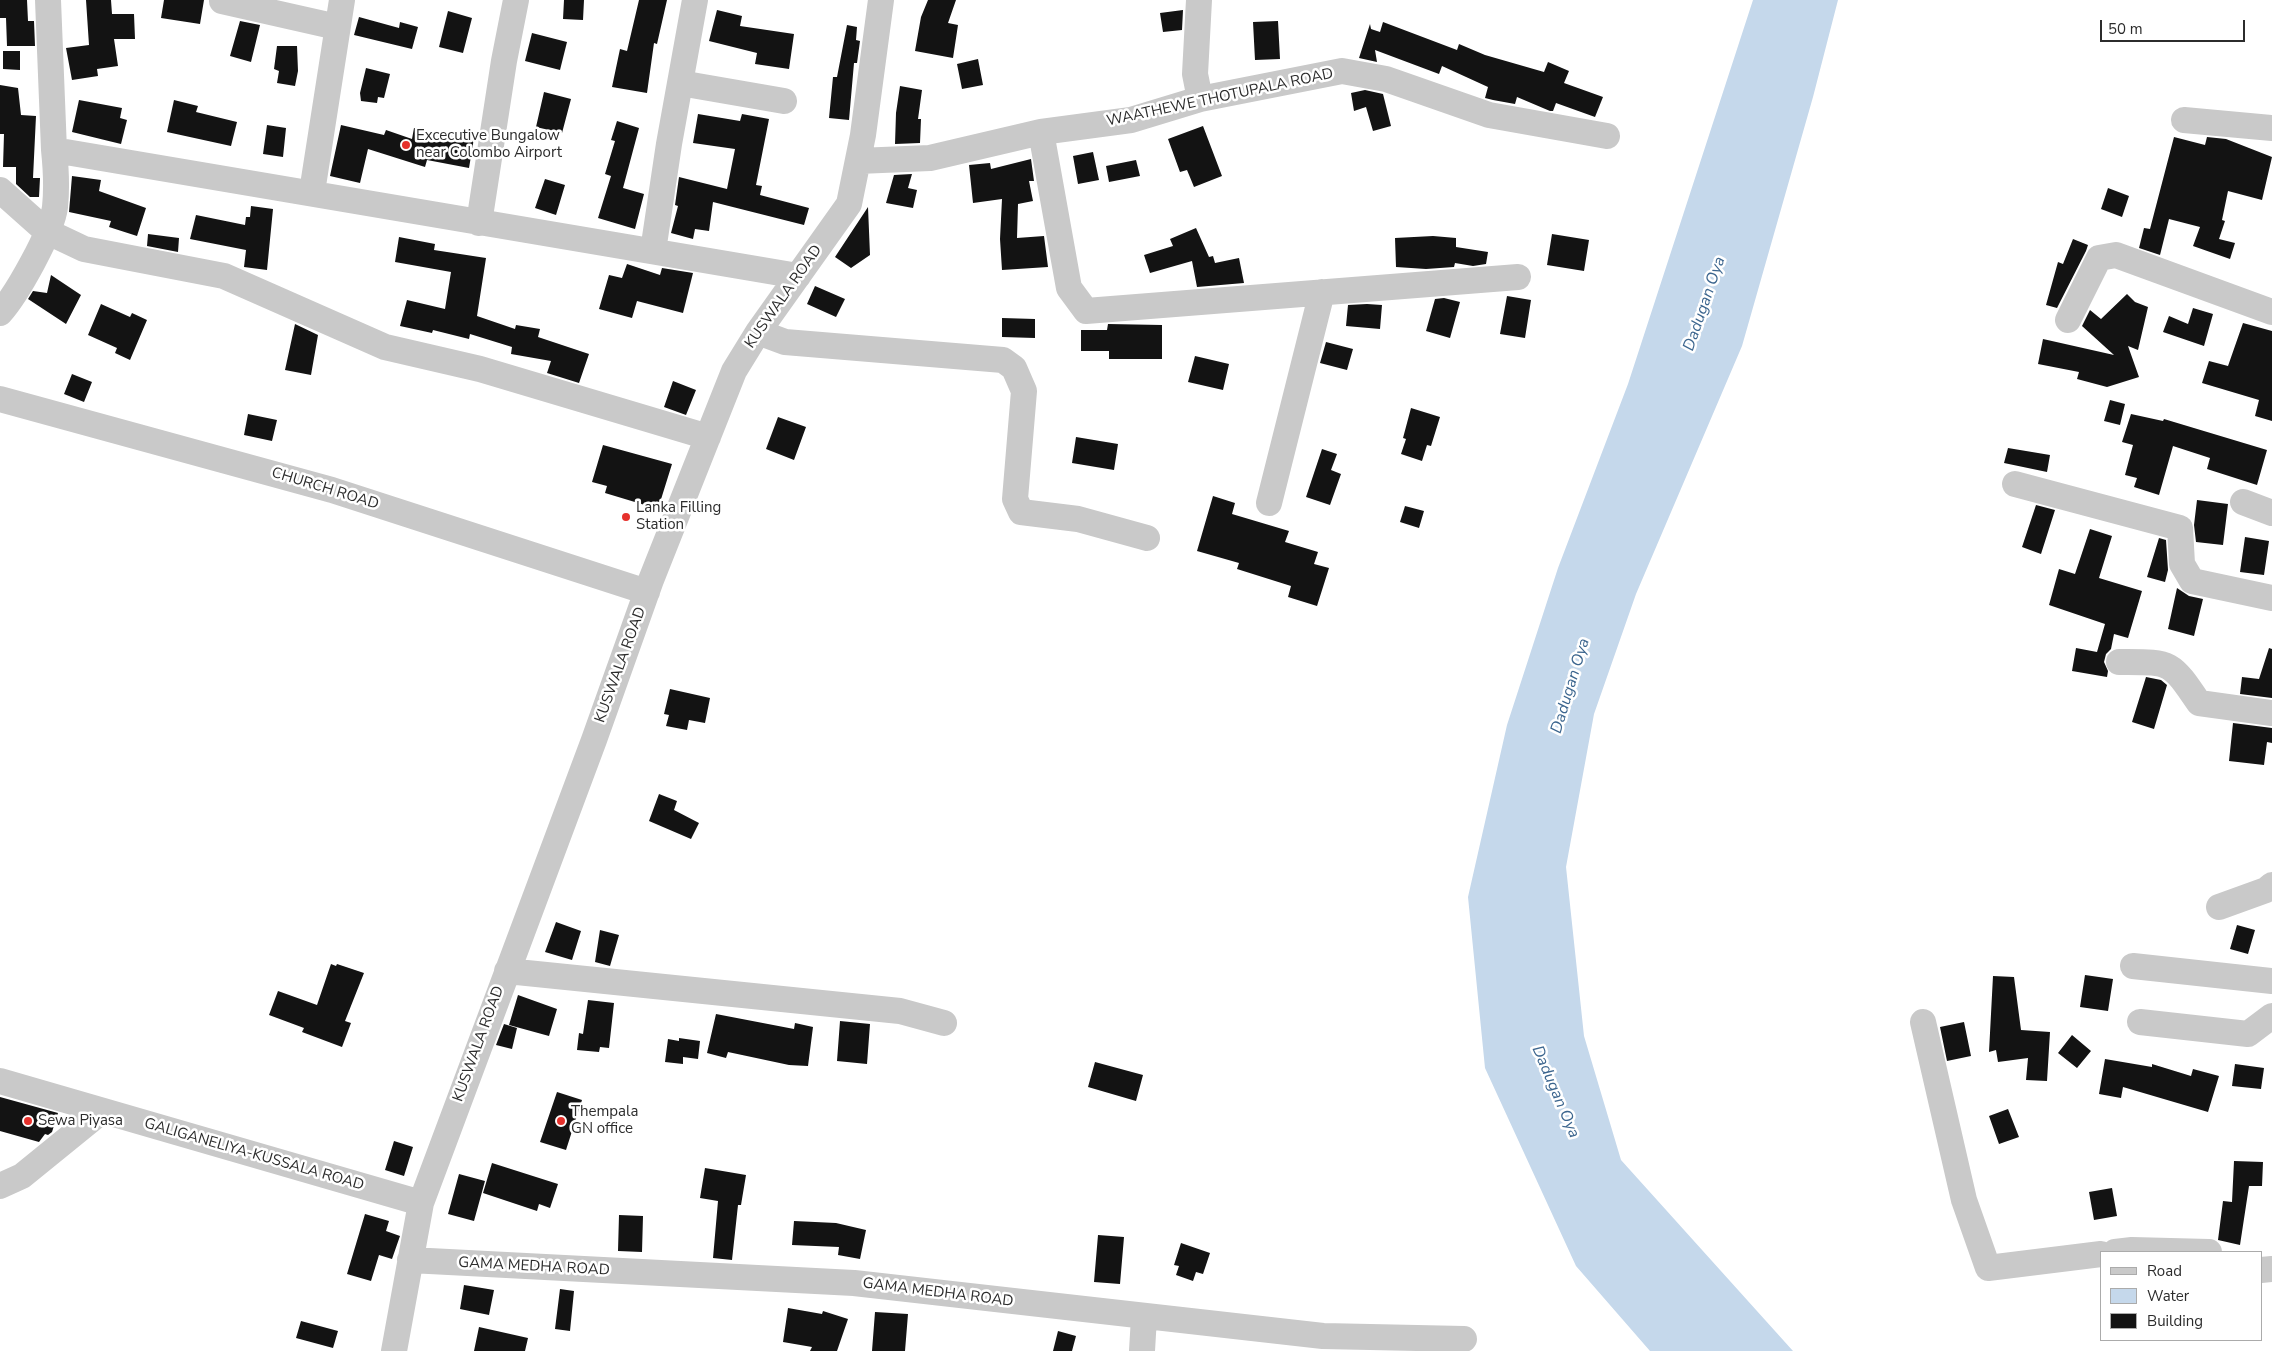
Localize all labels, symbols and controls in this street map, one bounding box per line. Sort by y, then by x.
scale bar [2102,10,2247,42]
text: 50 m [2108,19,2143,39]
street label: WAATHEWE THOTUPALA ROAD [1105,65,1335,131]
place label: Excecutive Bungalow near Colombo Airport [416,127,562,162]
marker: Excecutive Bungalow near Colombo Airport [400,139,412,151]
street label: KUSWALA ROAD [742,242,826,352]
water label: Dadugan Oya [1680,254,1730,354]
street label: CHURCH ROAD [269,464,381,514]
place label: Lanka Filling Station [636,499,721,534]
marker: Lanka Filling Station [620,511,632,523]
street label: KUSWALA ROAD [592,605,650,725]
water label: Dadugan Oya [1547,636,1595,736]
street label: KUSWALA ROAD [450,984,508,1104]
water label: Dadugan Oya [1527,1043,1583,1141]
place label: Thempala GN office [571,1103,638,1138]
place label: Sewa Piyasa [38,1112,123,1130]
marker: Sewa Piyasa [22,1115,34,1127]
street label: GALIGANELIYA-KUSSALA ROAD [142,1115,366,1195]
marker: Thempala GN office [555,1115,567,1127]
legend [2100,1251,2262,1341]
street label: GAMA MEDHA ROAD [458,1254,610,1280]
text: Road [2147,1261,2182,1281]
street label: GAMA MEDHA ROAD [862,1275,1014,1311]
text: Water [2147,1286,2189,1306]
text: Building [2147,1311,2203,1331]

